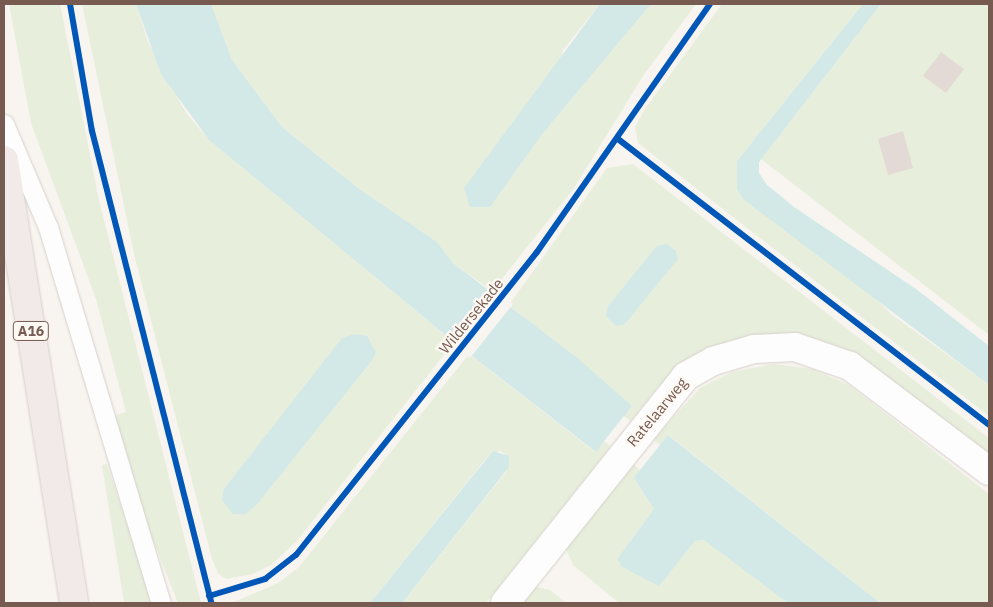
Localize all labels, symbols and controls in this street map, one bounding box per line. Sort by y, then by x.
street label: Wildersekade [435,275,507,357]
road number: A16 [12,320,50,342]
street label: Ratelaarweg [623,374,691,450]

